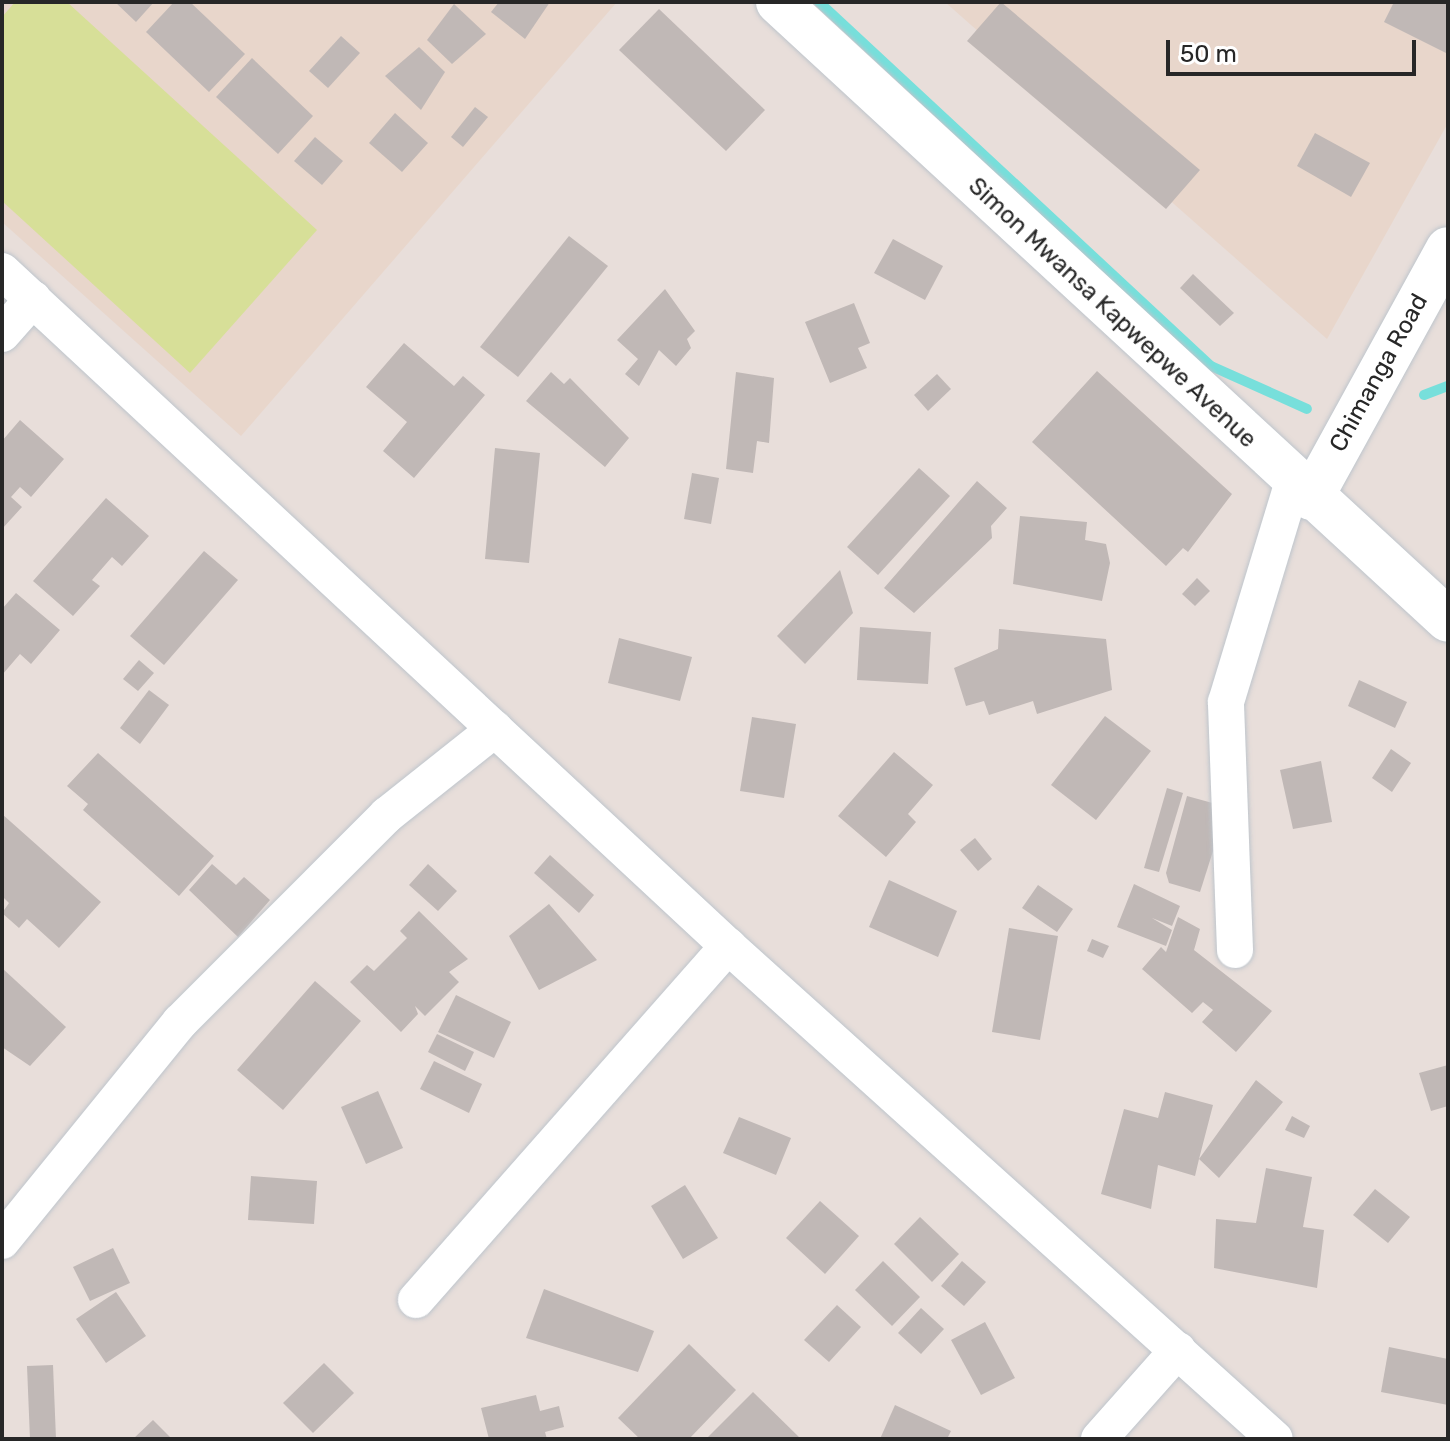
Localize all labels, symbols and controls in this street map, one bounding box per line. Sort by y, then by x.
scale bar [1170,24,1420,74]
text: 50 m [1180,40,1237,68]
street label: Simon Mwansa Kapwepwe Avenue [962,172,1262,454]
street label: Chimanga Road [1324,289,1434,457]

